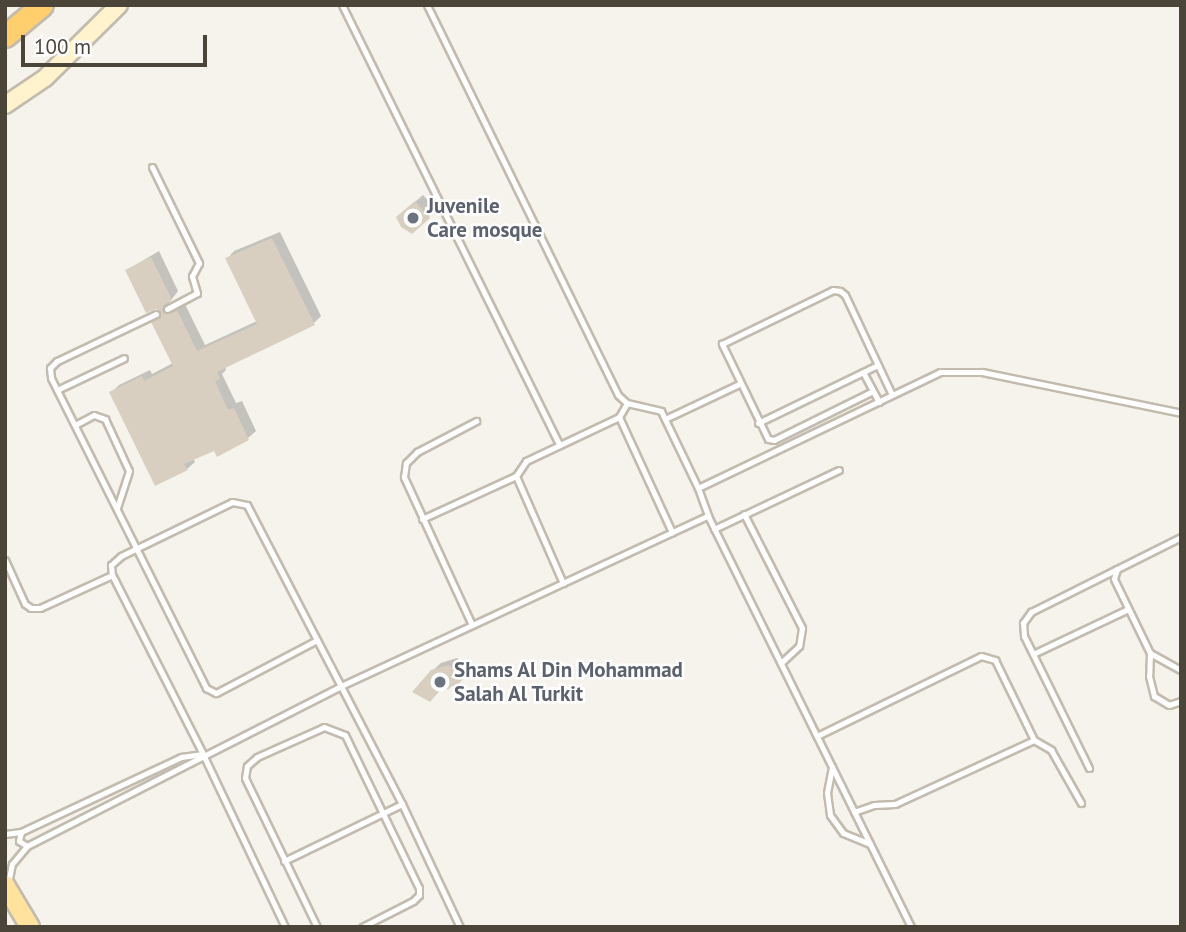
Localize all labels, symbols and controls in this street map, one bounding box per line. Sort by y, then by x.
scale bar [24,21,210,65]
text: 100 m [34,33,91,60]
place label: Juvenile Care mosque [427,193,543,243]
marker: Juvenile Care mosque [405,210,421,226]
place label: Shams Al Din Mohammad Salah Al Turkit [454,657,684,707]
marker: Shams Al Din Mohammad Salah Al Turkit [432,674,448,690]

